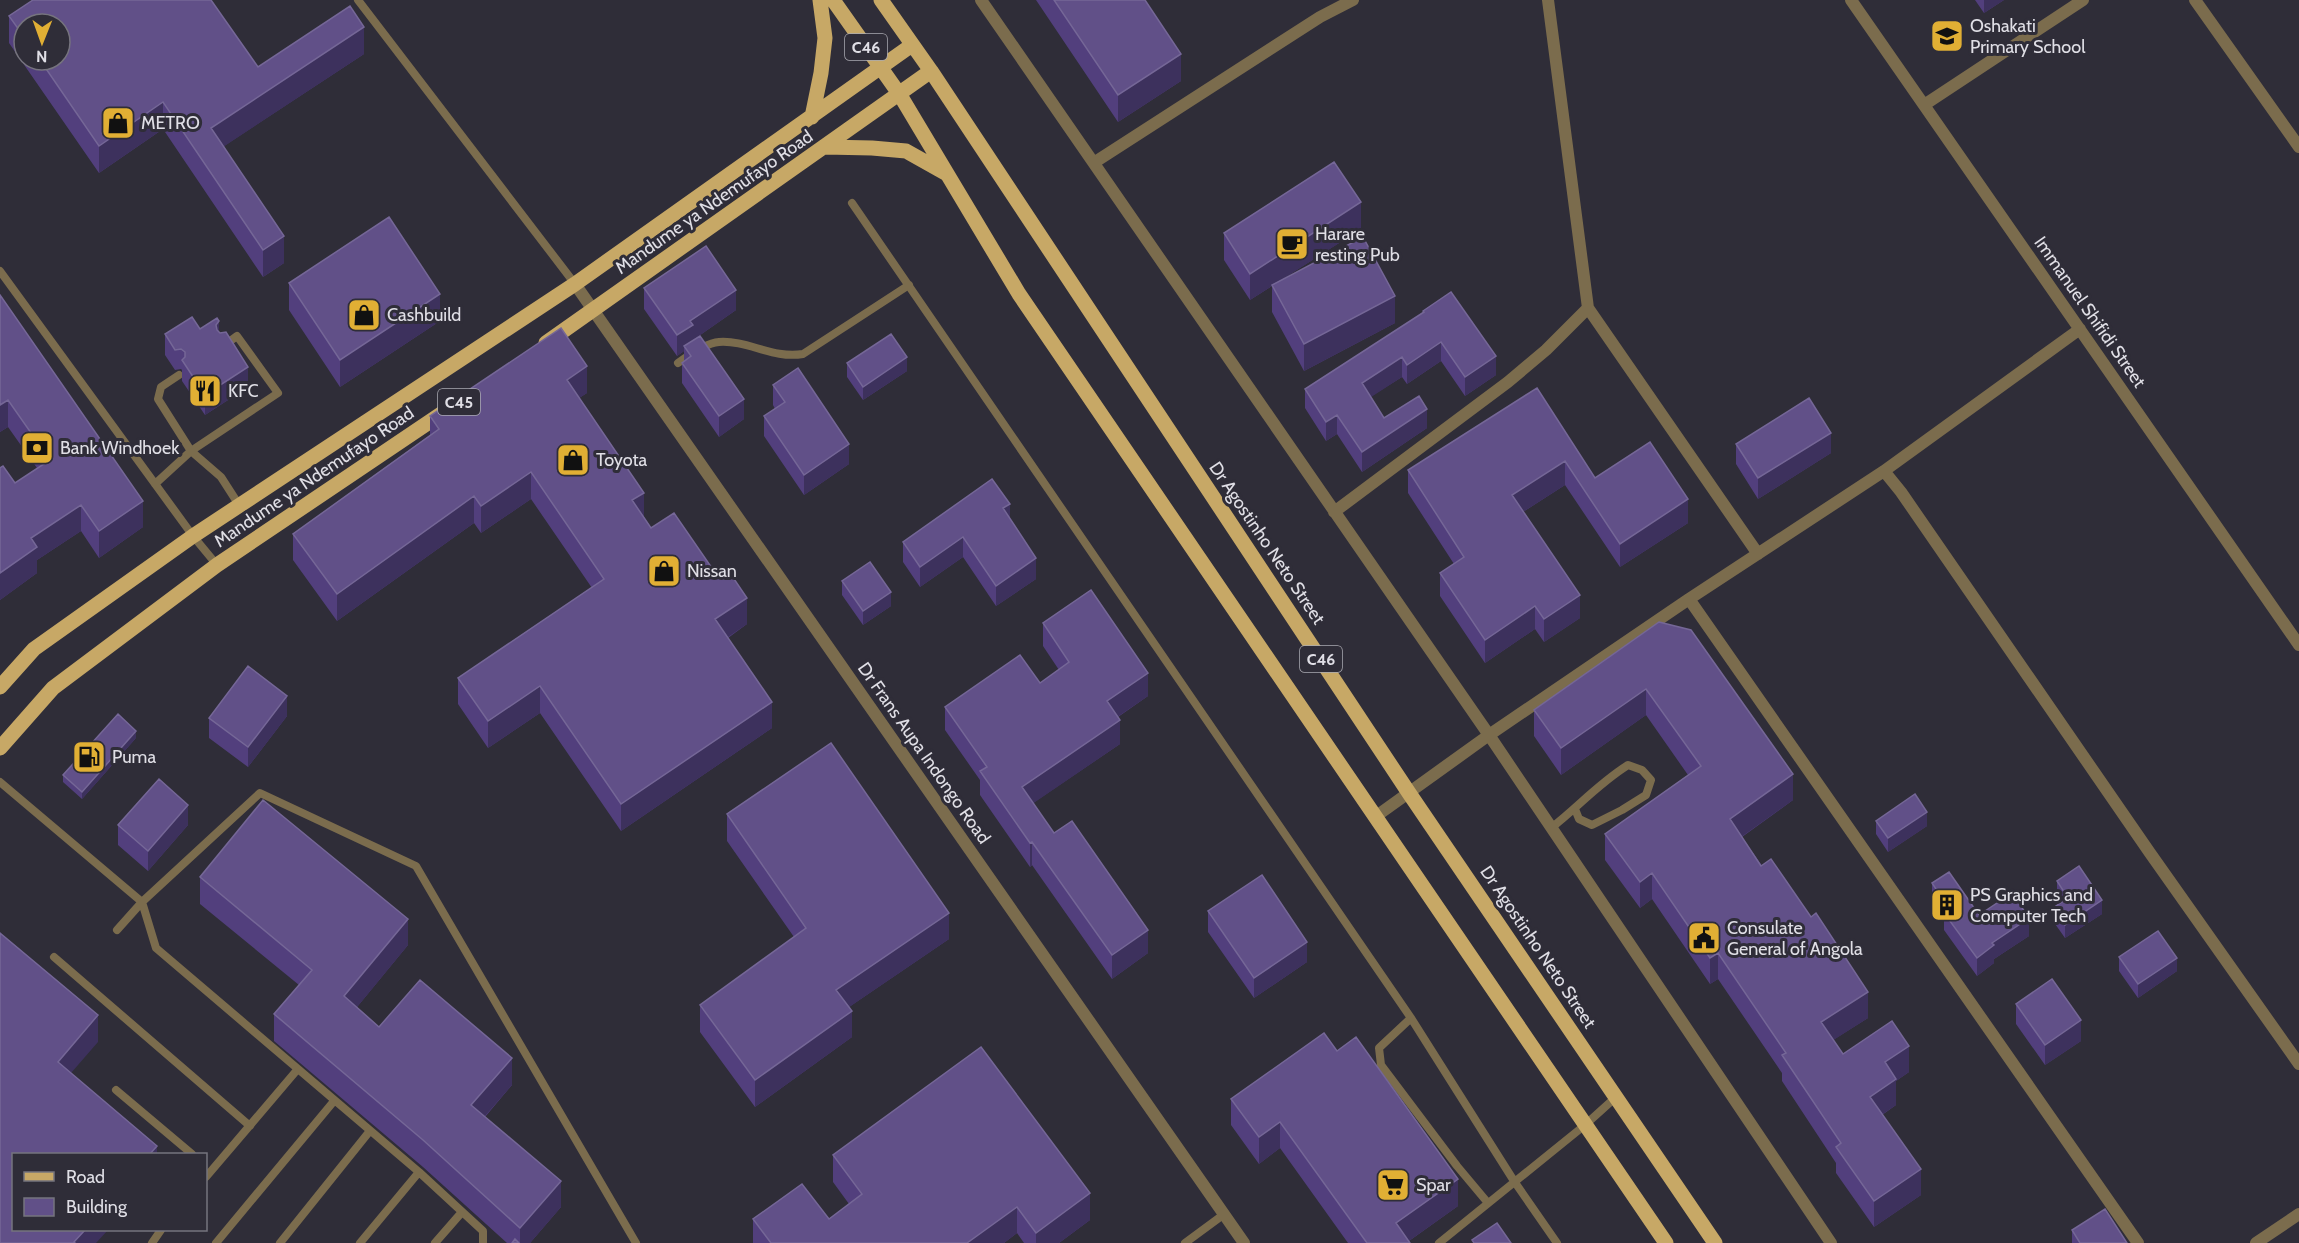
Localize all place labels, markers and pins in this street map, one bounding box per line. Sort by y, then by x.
place label: Oshakati Primary School [1970,15,2086,58]
school or university icon: Oshakati Primary School [1929,18,1965,54]
shop icon: METRO [100,105,136,141]
place label: METRO [141,112,200,134]
place label: Harare resting Pub [1315,223,1400,266]
cafe icon: Harare resting Pub [1274,226,1310,262]
shop icon: Cashbuild [346,297,382,333]
place label: Cashbuild [387,304,461,326]
restaurant icon: KFC [187,373,223,409]
place label: KFC [228,380,259,402]
bank icon: Bank Windhoek [19,430,55,466]
place label: Bank Windhoek [60,437,180,459]
shop icon: Toyota [555,442,591,478]
place label: Toyota [596,449,648,471]
shop icon: Nissan [646,553,682,589]
place label: Nissan [687,560,737,582]
fuel station icon: Puma [71,739,107,775]
place label: Puma [112,746,156,768]
place label: PS Graphics and Computer Tech [1970,884,2093,927]
building icon: PS Graphics and Computer Tech [1929,887,1965,923]
place label: Consulate General of Angola [1727,917,1863,960]
public building icon: Consulate General of Angola [1686,920,1722,956]
supermarket icon: Spar [1375,1167,1411,1203]
place label: Spar [1416,1174,1451,1196]

